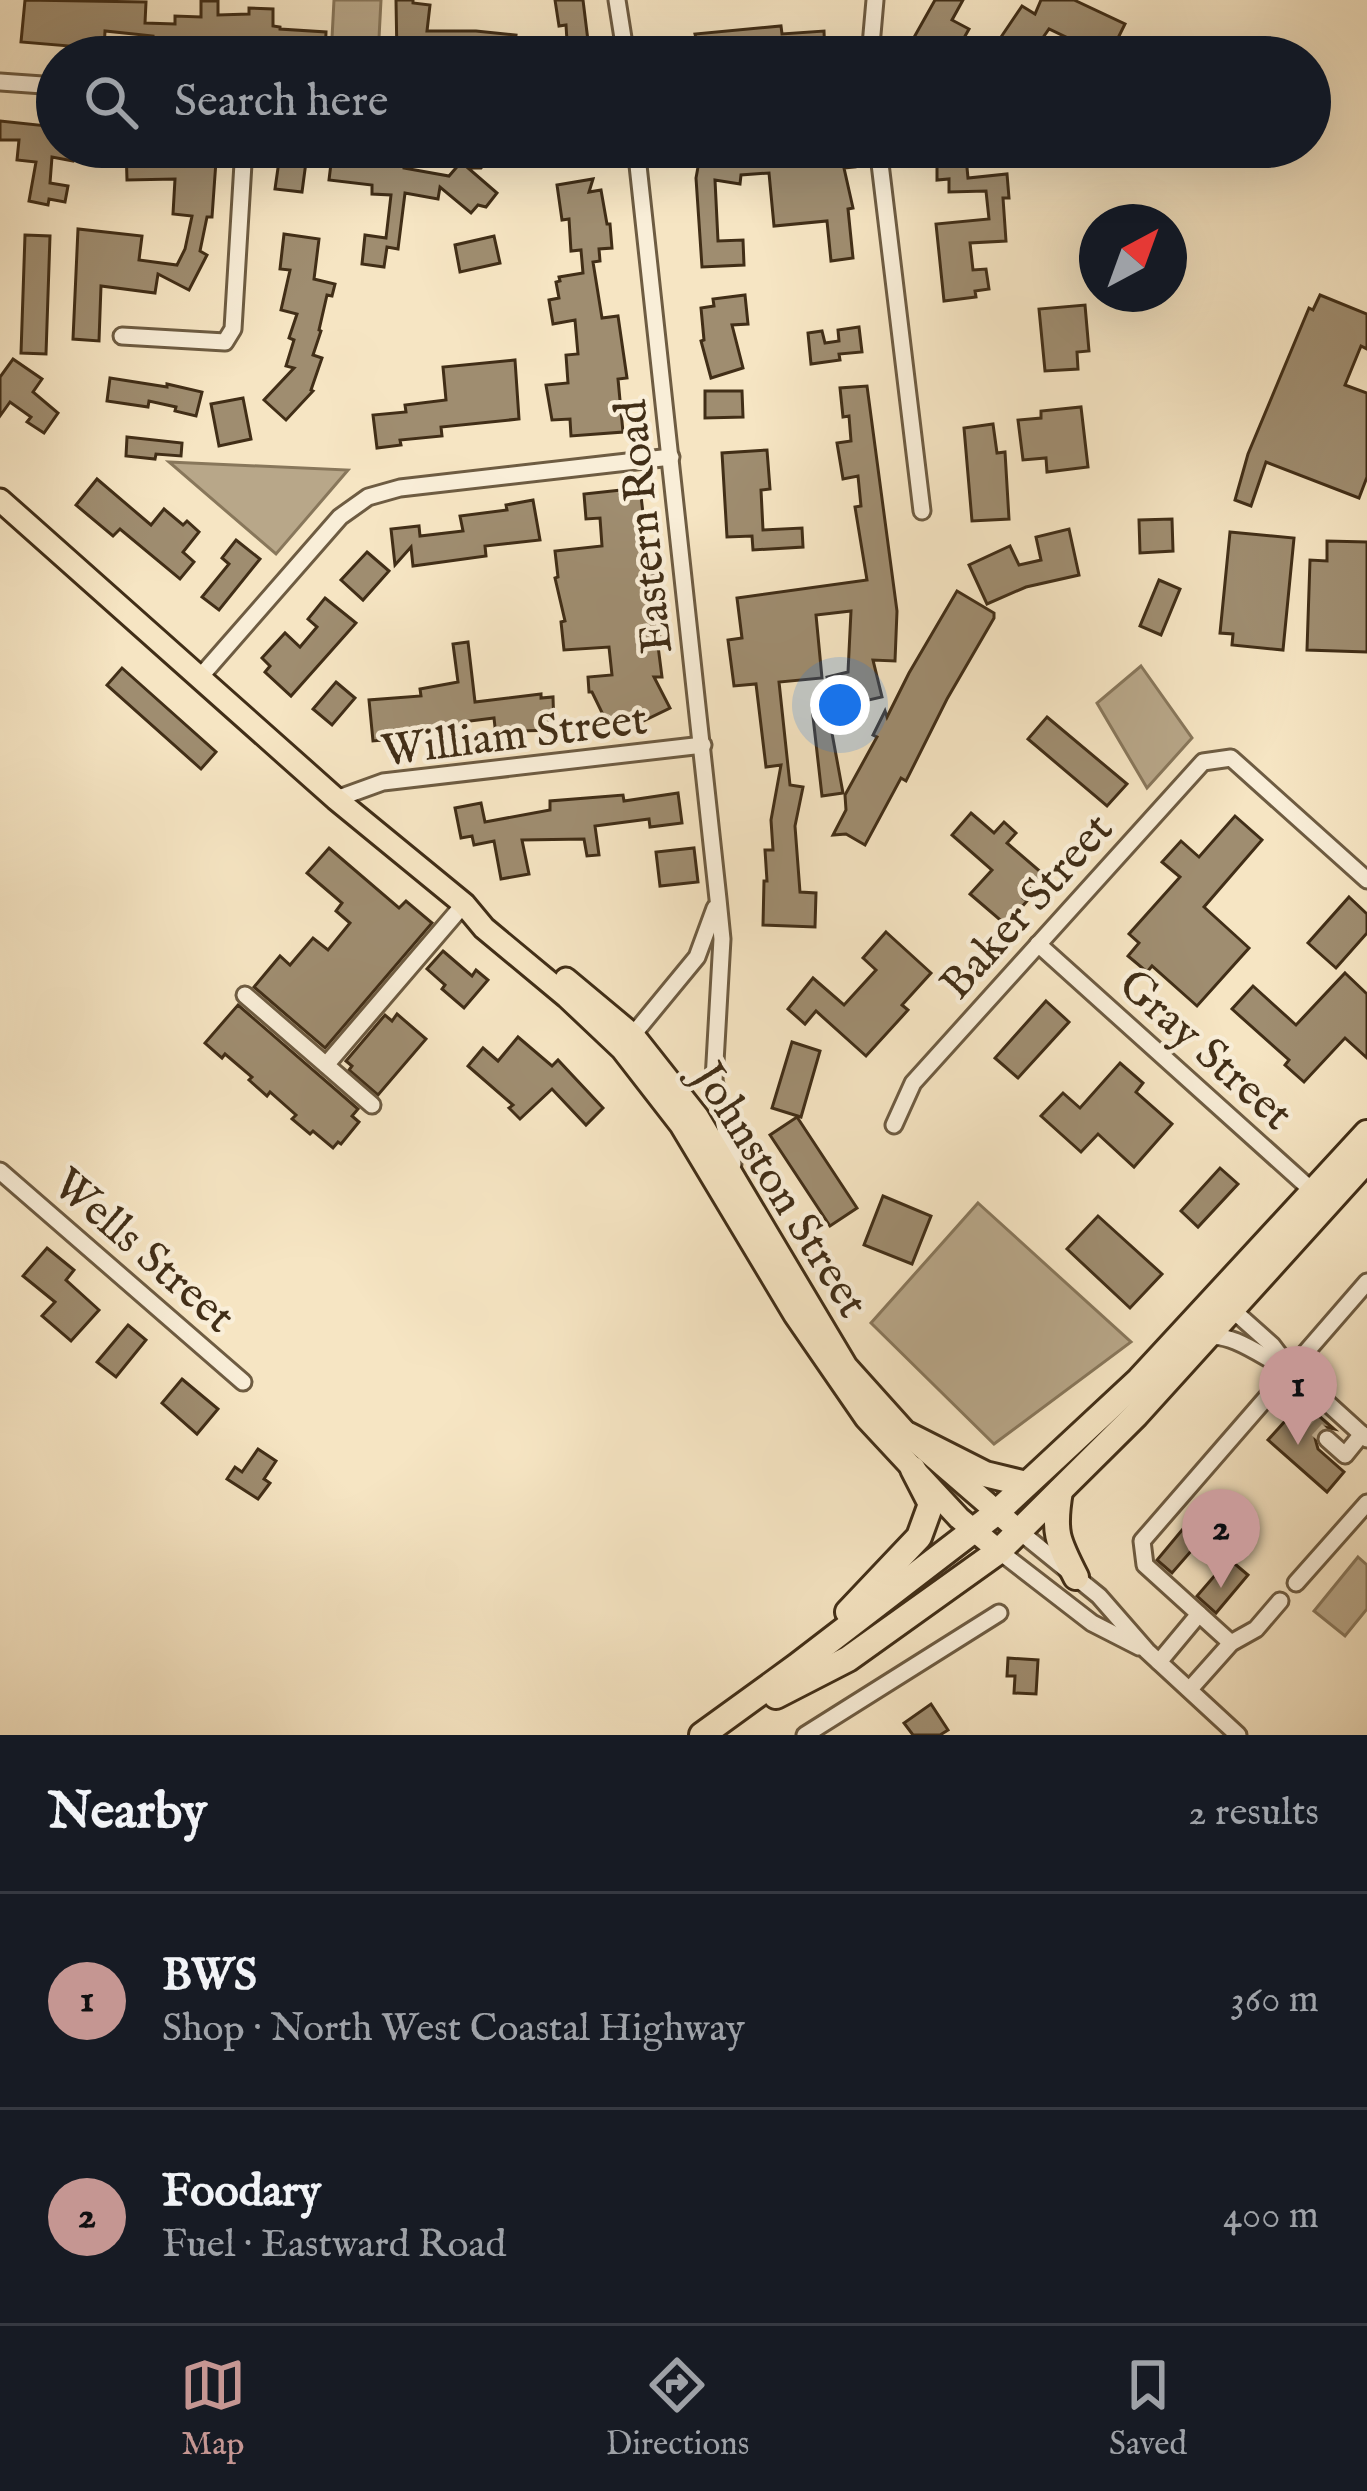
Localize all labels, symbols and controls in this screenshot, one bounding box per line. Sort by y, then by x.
search box [36,36,1331,168]
icon: search [78,69,144,135]
text: Search here [174,74,388,131]
north arrow [1079,204,1187,312]
street label: Eastern Road [604,396,687,656]
your location [810,675,870,735]
street label: William Street [378,692,651,781]
street label: Baker Street [929,802,1126,1013]
street label: Gray Street [1106,957,1304,1144]
street label: Johnston Street [675,1049,880,1329]
street label: Wells Street [40,1157,246,1346]
pin: 1 [1259,1346,1337,1445]
pin: 2 [1182,1489,1260,1588]
text: Nearby [48,1781,207,1846]
text: 2 results [1188,1789,1319,1838]
text: BWS [162,1948,257,2005]
text: 1 [80,1976,94,2025]
text: 360 m [1230,1976,1319,2025]
text: Shop · North West Coastal Highway [162,2005,745,2054]
text: Foodary [162,2164,321,2221]
text: 2 [78,2192,96,2241]
text: 400 m [1223,2192,1319,2241]
text: Fuel · Eastward Road [162,2221,506,2270]
tab: Map [180,2352,246,2466]
tab: Directions [606,2352,749,2466]
tab: Saved [1109,2352,1187,2466]

